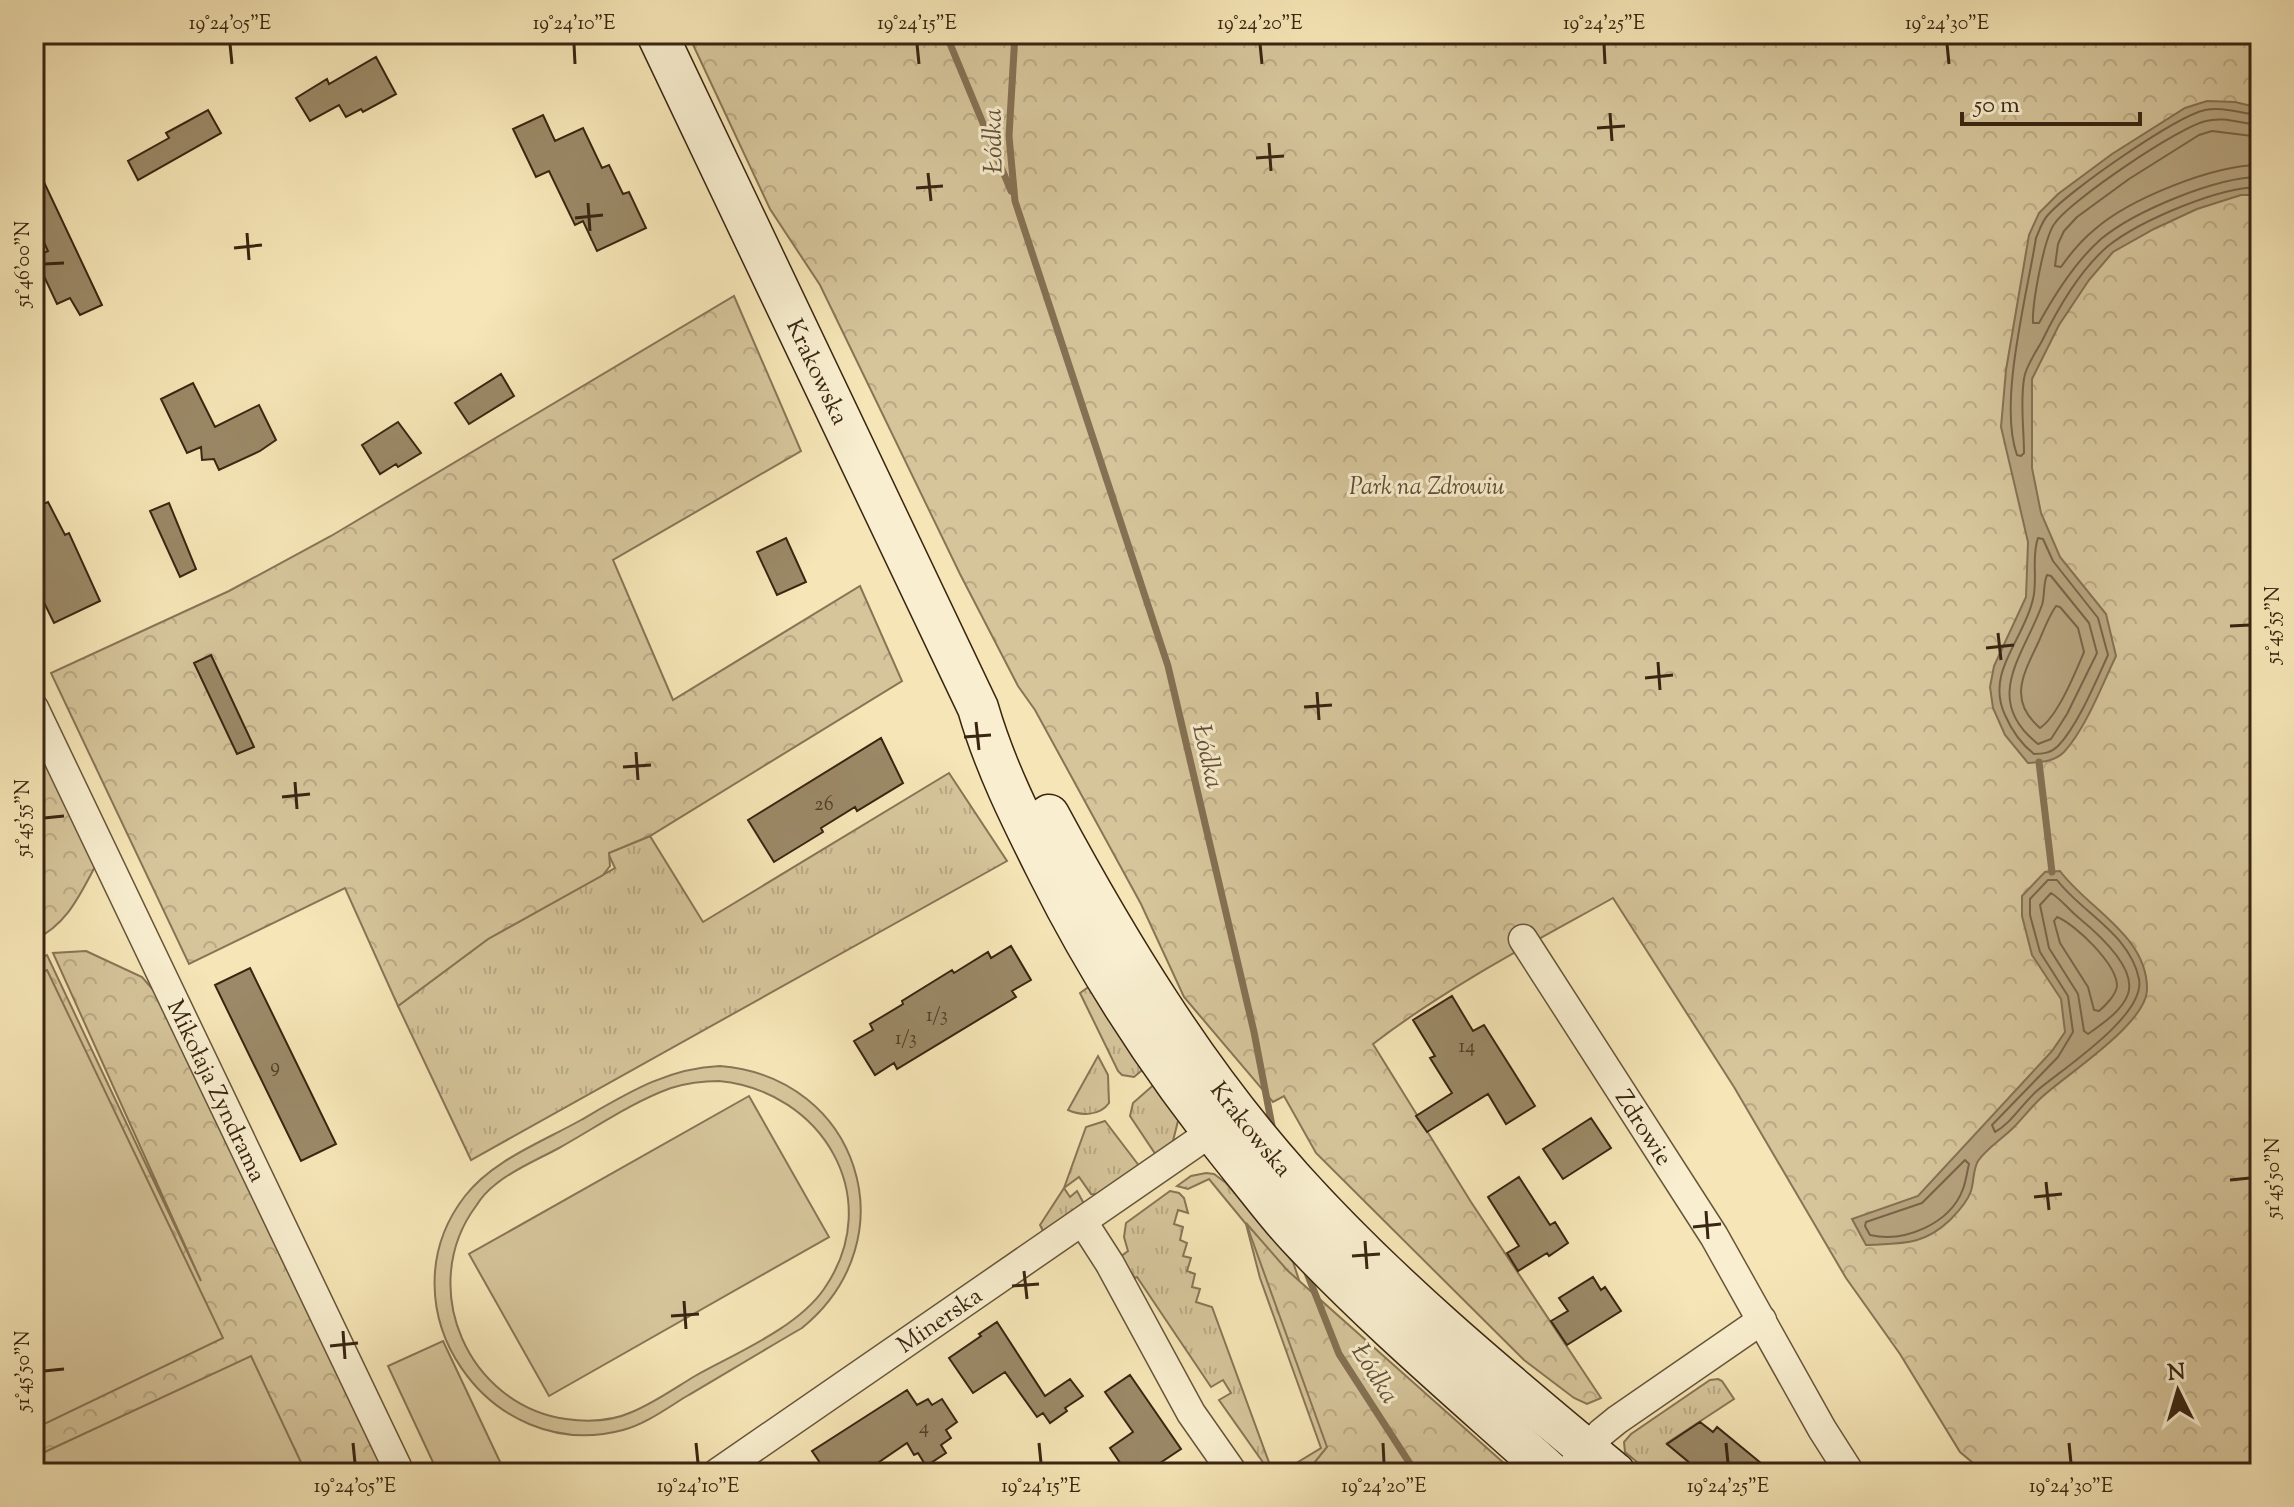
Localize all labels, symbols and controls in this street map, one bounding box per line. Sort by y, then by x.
text: 19°24'05"E [189,10,271,39]
text: 19°24'10"E [533,10,615,39]
text: 19°24'15"E [877,10,957,39]
text: 19°24'20"E [1217,10,1303,39]
text: 19°24'25"E [1563,10,1645,39]
text: 19°24'30"E [1905,10,1989,39]
scale bar [1962,76,2140,126]
text: 50 m [1972,89,2020,123]
water label: Łódka [975,108,1014,174]
text: 51°46'00"N [10,221,39,308]
street label: Krakowska [776,314,856,431]
park label: Park na Zdrowiu [1349,471,1505,505]
text: 51°45'55"N [2260,586,2289,665]
water label: Łódka [1181,721,1232,792]
text: 51°45'55"N [10,779,39,858]
house number: 26 [814,791,834,820]
street label: Mikołaja Zyndrama [157,994,273,1188]
house number: 1/3 [926,1002,948,1031]
house number: 1/3 [895,1025,917,1054]
house number: 14 [1459,1033,1475,1062]
house number: 9 [270,1053,280,1082]
street label: Krakowska [1201,1075,1299,1185]
street label: Zdrowie [1605,1084,1680,1173]
text: 51°45'50"N [2260,1137,2289,1220]
street label: Minerska [891,1280,990,1363]
text: 51°45'50"N [10,1330,39,1413]
water label: Łódka [1341,1337,1407,1412]
north arrow [2138,1351,2218,1431]
text: N [2166,1357,2187,1391]
house number: 4 [919,1414,929,1443]
text: 19°24'05"E [314,1473,396,1502]
text: 19°24'10"E [657,1473,739,1502]
text: 19°24'15"E [1001,1473,1081,1502]
text: 19°24'20"E [1341,1473,1427,1502]
text: 19°24'25"E [1687,1473,1769,1502]
text: 19°24'30"E [2029,1473,2113,1502]

